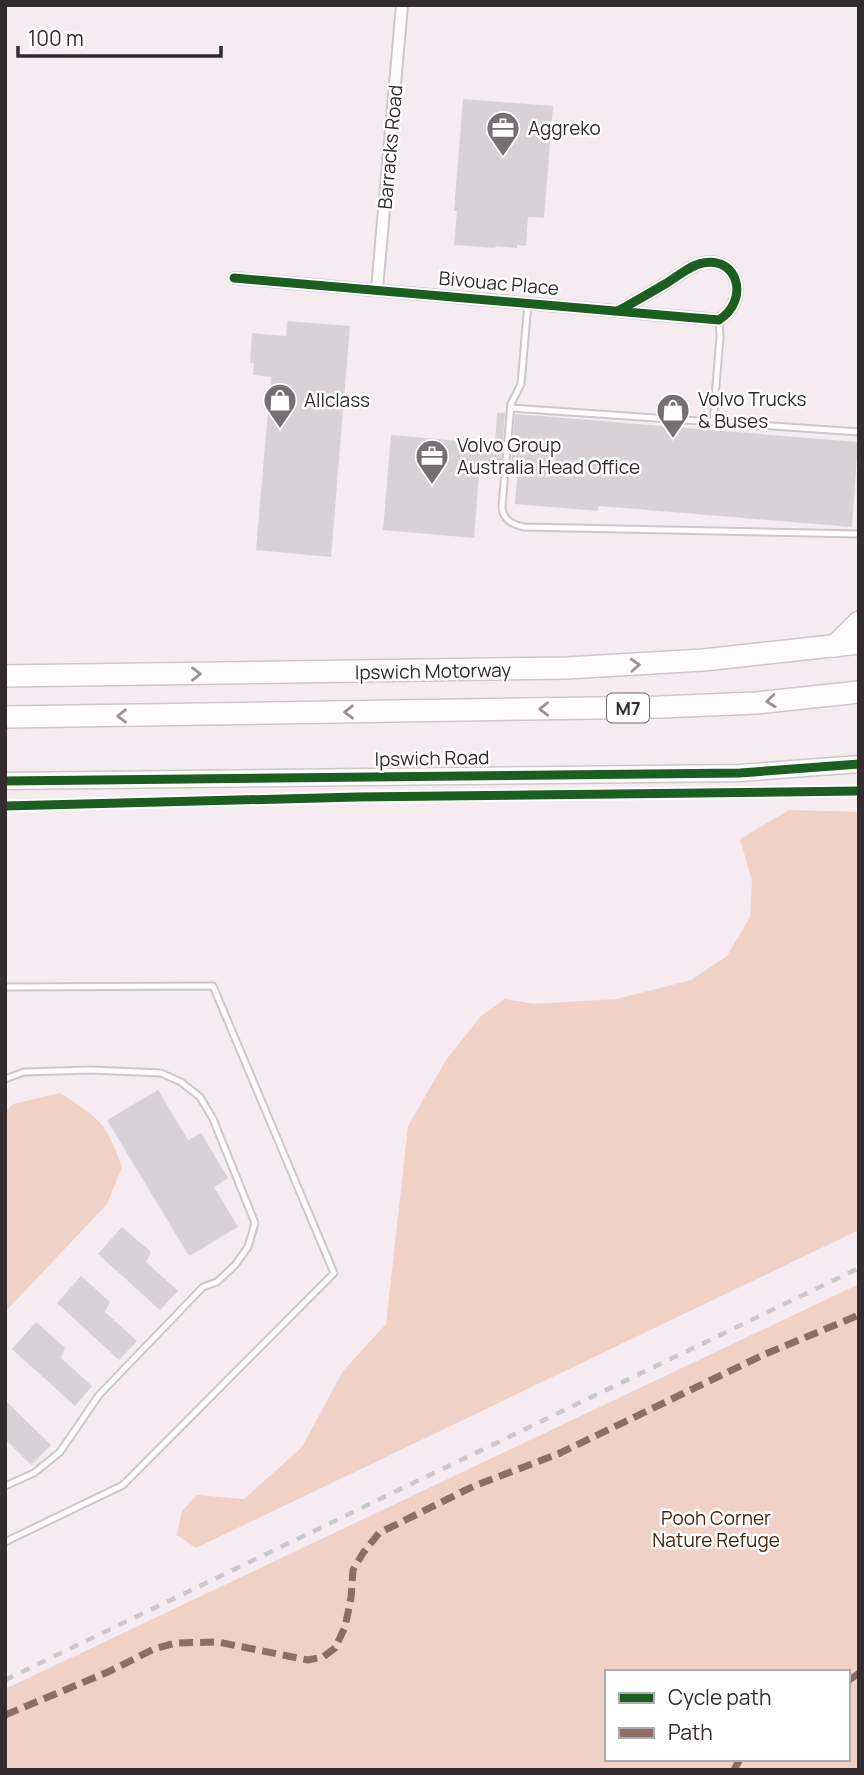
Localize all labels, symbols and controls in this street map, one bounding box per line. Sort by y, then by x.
scale bar [18,14,220,58]
text: 100 m [28,24,84,52]
street label: Barracks Road [372,84,408,210]
office icon: Aggreko [484,109,522,158]
place label: Aggreko [528,115,601,141]
street label: Bivouac Place [438,265,560,301]
shop icon: Allclass [261,381,299,430]
place label: Volvo Trucks & Buses [698,386,807,434]
place label: Allclass [304,387,370,413]
shop icon: Volvo Trucks & Buses [654,391,692,440]
place label: Volvo Group Australia Head Office [457,432,640,480]
office icon: Volvo Group Australia Head Office [413,437,451,486]
street label: Ipswich Motorway [355,657,511,685]
one-way arrow [629,657,640,672]
one-way arrow [191,666,202,681]
one-way arrow [765,693,776,708]
road number: M7 [607,694,649,722]
one-way arrow [538,701,549,717]
one-way arrow [343,705,354,720]
one-way arrow [116,708,127,723]
street label: Ipswich Road [374,744,490,772]
park label: Pooh Corner Nature Refuge [652,1505,780,1553]
legend [605,1670,850,1761]
text: Cycle path [668,1683,771,1711]
text: Path [668,1718,713,1746]

